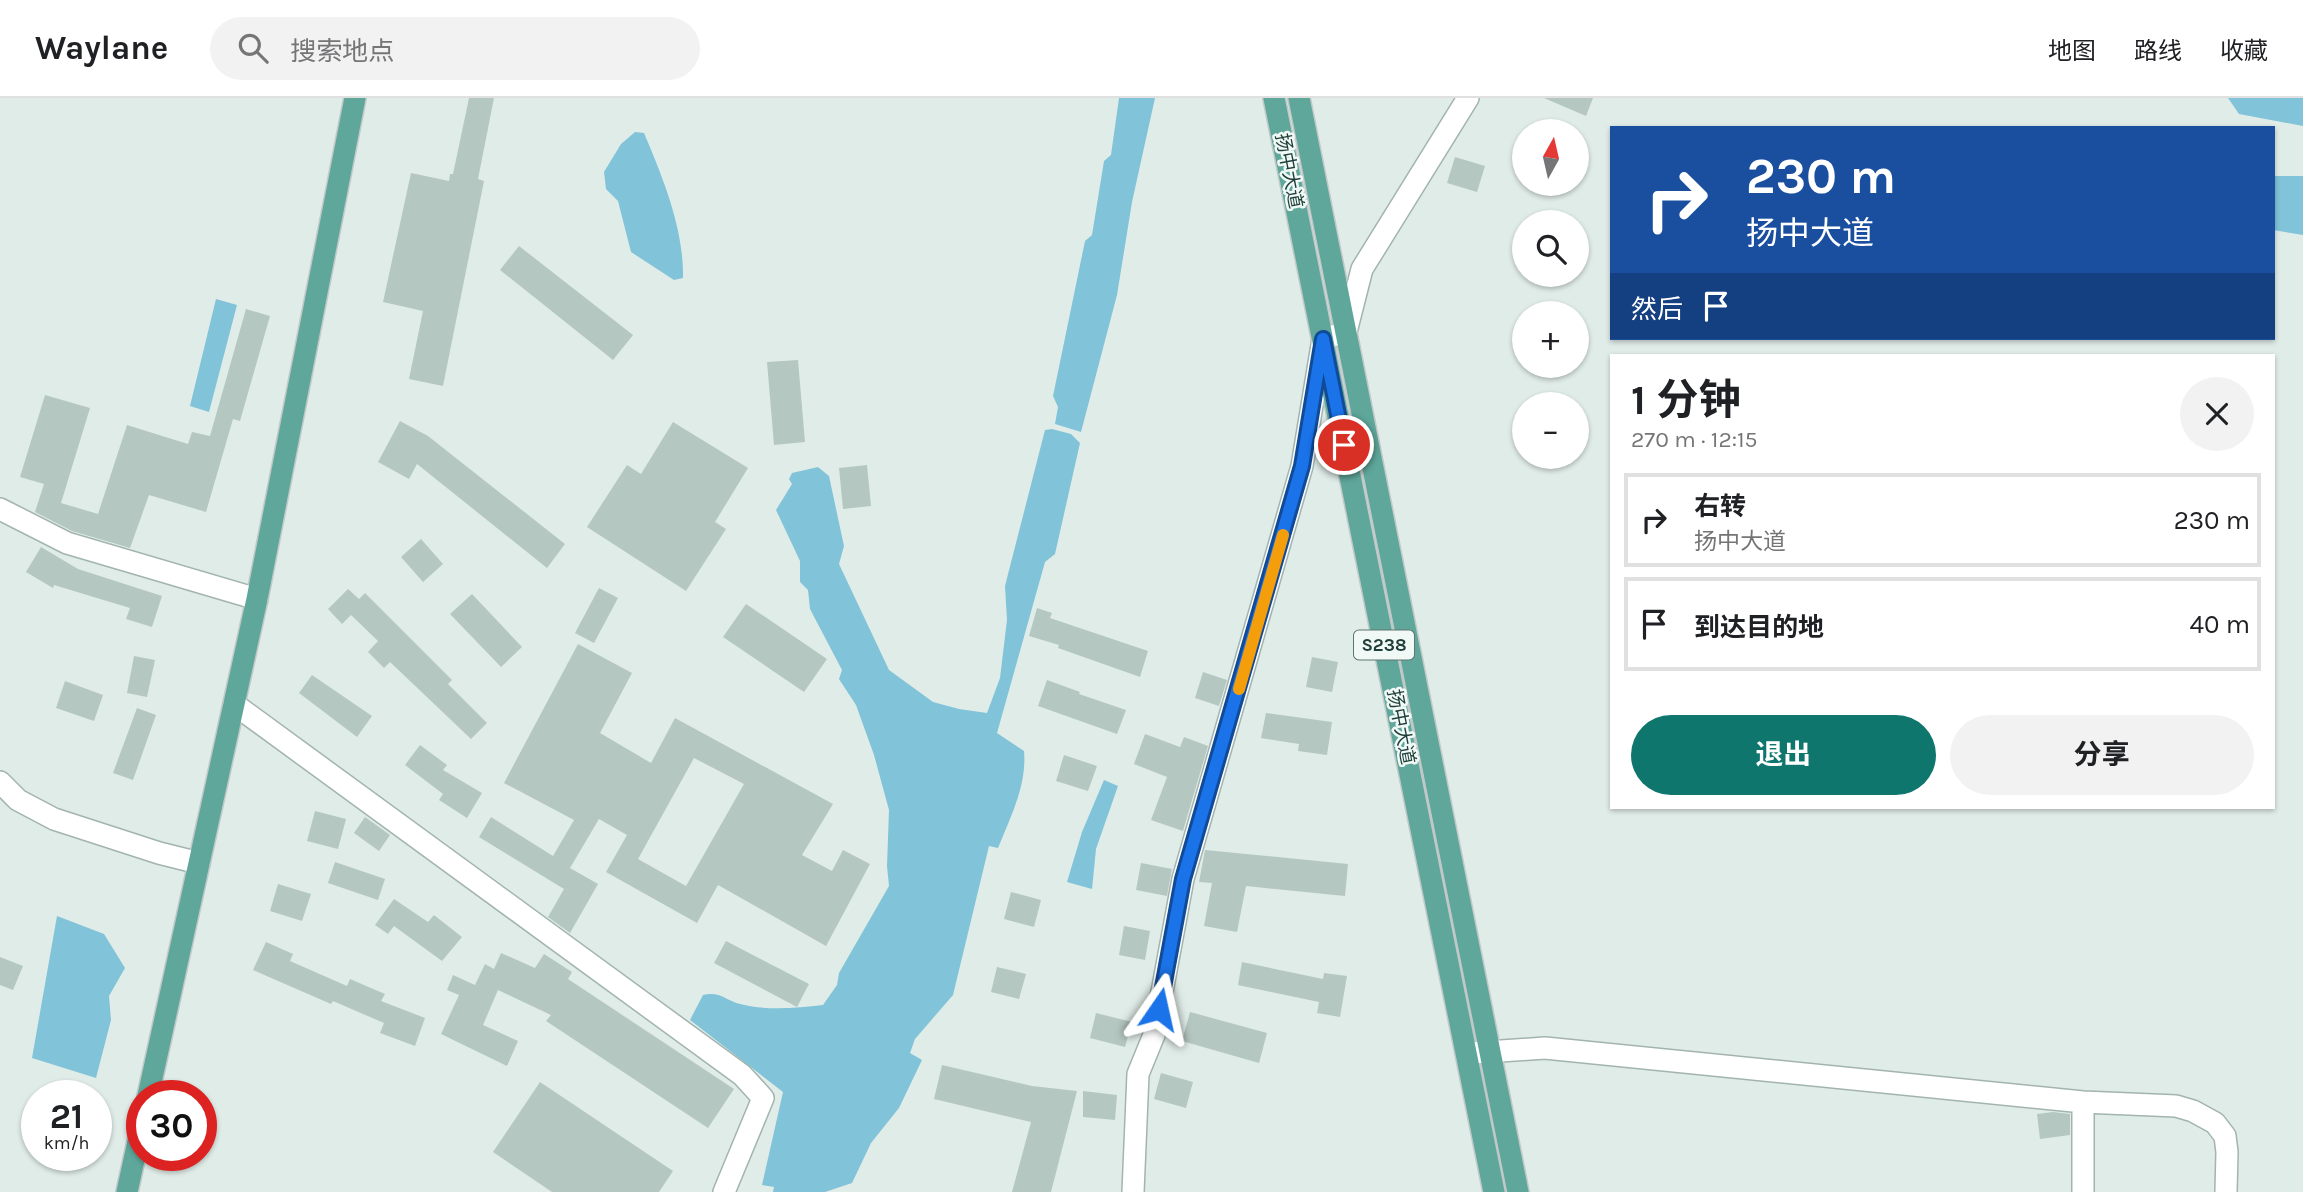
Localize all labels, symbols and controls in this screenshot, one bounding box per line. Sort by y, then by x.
search box [210,17,700,80]
text: Waylane [35,29,168,67]
icon: search [234,29,272,67]
text: 搜索地点 [290,36,394,67]
text: 地图 [2048,37,2096,65]
text: 路线 [2134,37,2182,65]
text: 收藏 [2220,37,2268,65]
north arrow [1512,119,1589,196]
map controls [1512,119,1589,469]
street label: 扬中大道 [1271,132,1307,210]
text: 230 m [1746,148,1896,205]
icon: right [1631,154,1722,245]
button: search [1512,210,1589,287]
text: 扬中大道 [1746,215,1874,252]
icon: arrive [1697,287,1735,325]
text: 然后 [1631,294,1683,325]
button: + [1512,301,1589,378]
text: 1 分钟 [1631,375,1741,425]
button: close [2180,377,2254,451]
button: − [1512,392,1589,469]
pin [1314,415,1374,475]
icon: arrive [1325,426,1363,464]
text: 270 m · 12:15 [1631,426,1758,453]
text: 右转 [1694,491,1746,522]
icon: right [1635,501,1673,539]
text: 230 m [2174,505,2250,536]
text: 扬中大道 [1694,528,1786,555]
icon: arrive [1635,605,1673,643]
text: 40 m [2190,609,2250,640]
text: 到达目的地 [1694,612,1824,643]
road number: S238 [1354,630,1414,660]
street label: 扬中大道 [1383,688,1419,766]
button: 退出 [1631,715,1936,795]
button: 分享 [1950,715,2254,795]
position arrow [1122,972,1196,1046]
speed limit sign: 30 [126,1080,217,1171]
text: 21 [50,1096,83,1137]
text: km/h [44,1132,89,1154]

